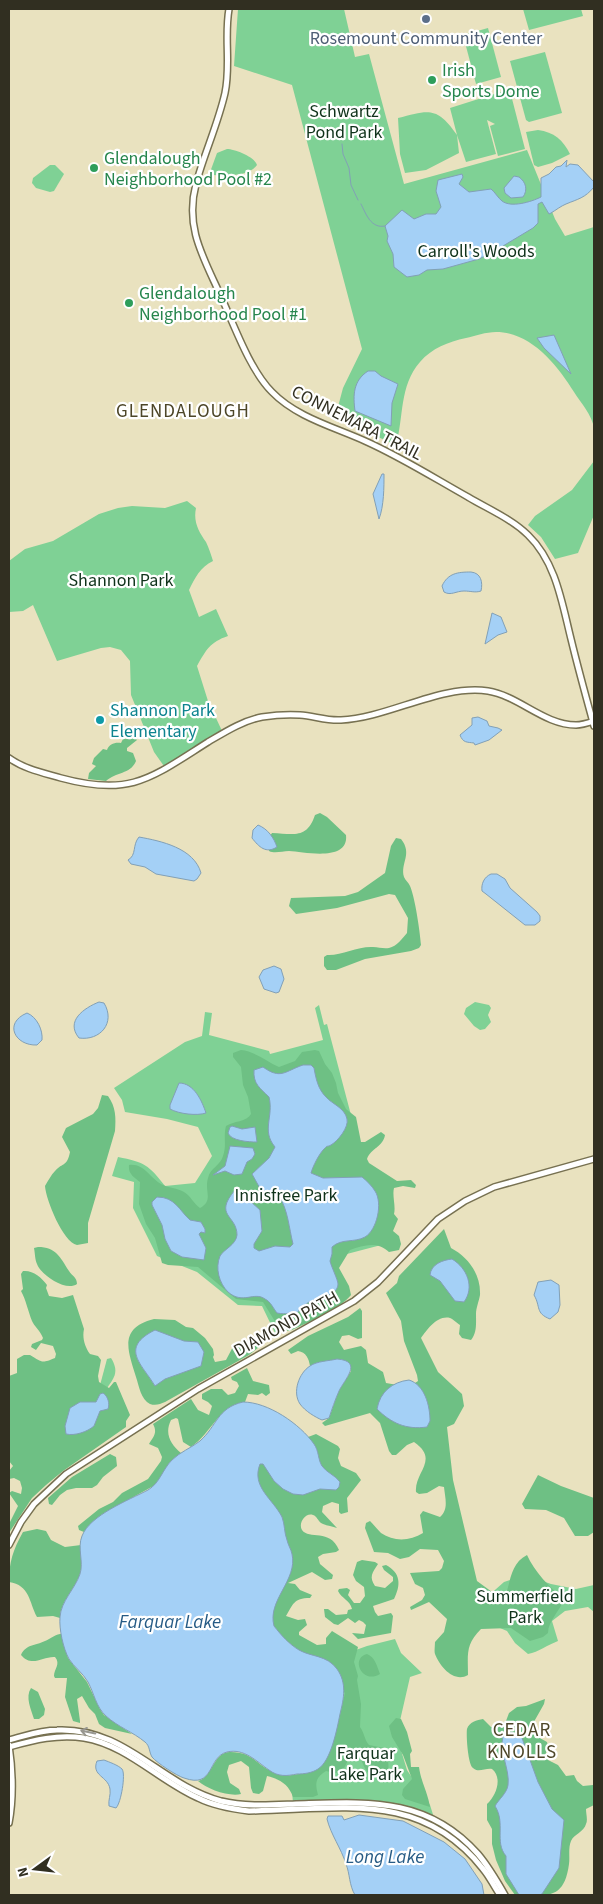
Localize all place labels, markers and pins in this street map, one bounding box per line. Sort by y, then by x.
marker: Rosemount Community Center [420,13,432,25]
place label: Rosemount Community Center [310,26,543,51]
place label: Irish Sports Dome [442,58,539,104]
marker: Irish Sports Dome [426,74,438,86]
place label: Glendalough Neighborhood Pool #2 [104,146,272,192]
marker: Glendalough Neighborhood Pool #2 [88,162,100,174]
place label: Glendalough Neighborhood Pool #1 [139,281,307,327]
marker: Glendalough Neighborhood Pool #1 [123,297,135,309]
place label: Shannon Park Elementary [110,698,215,744]
marker: Shannon Park Elementary [94,714,106,726]

